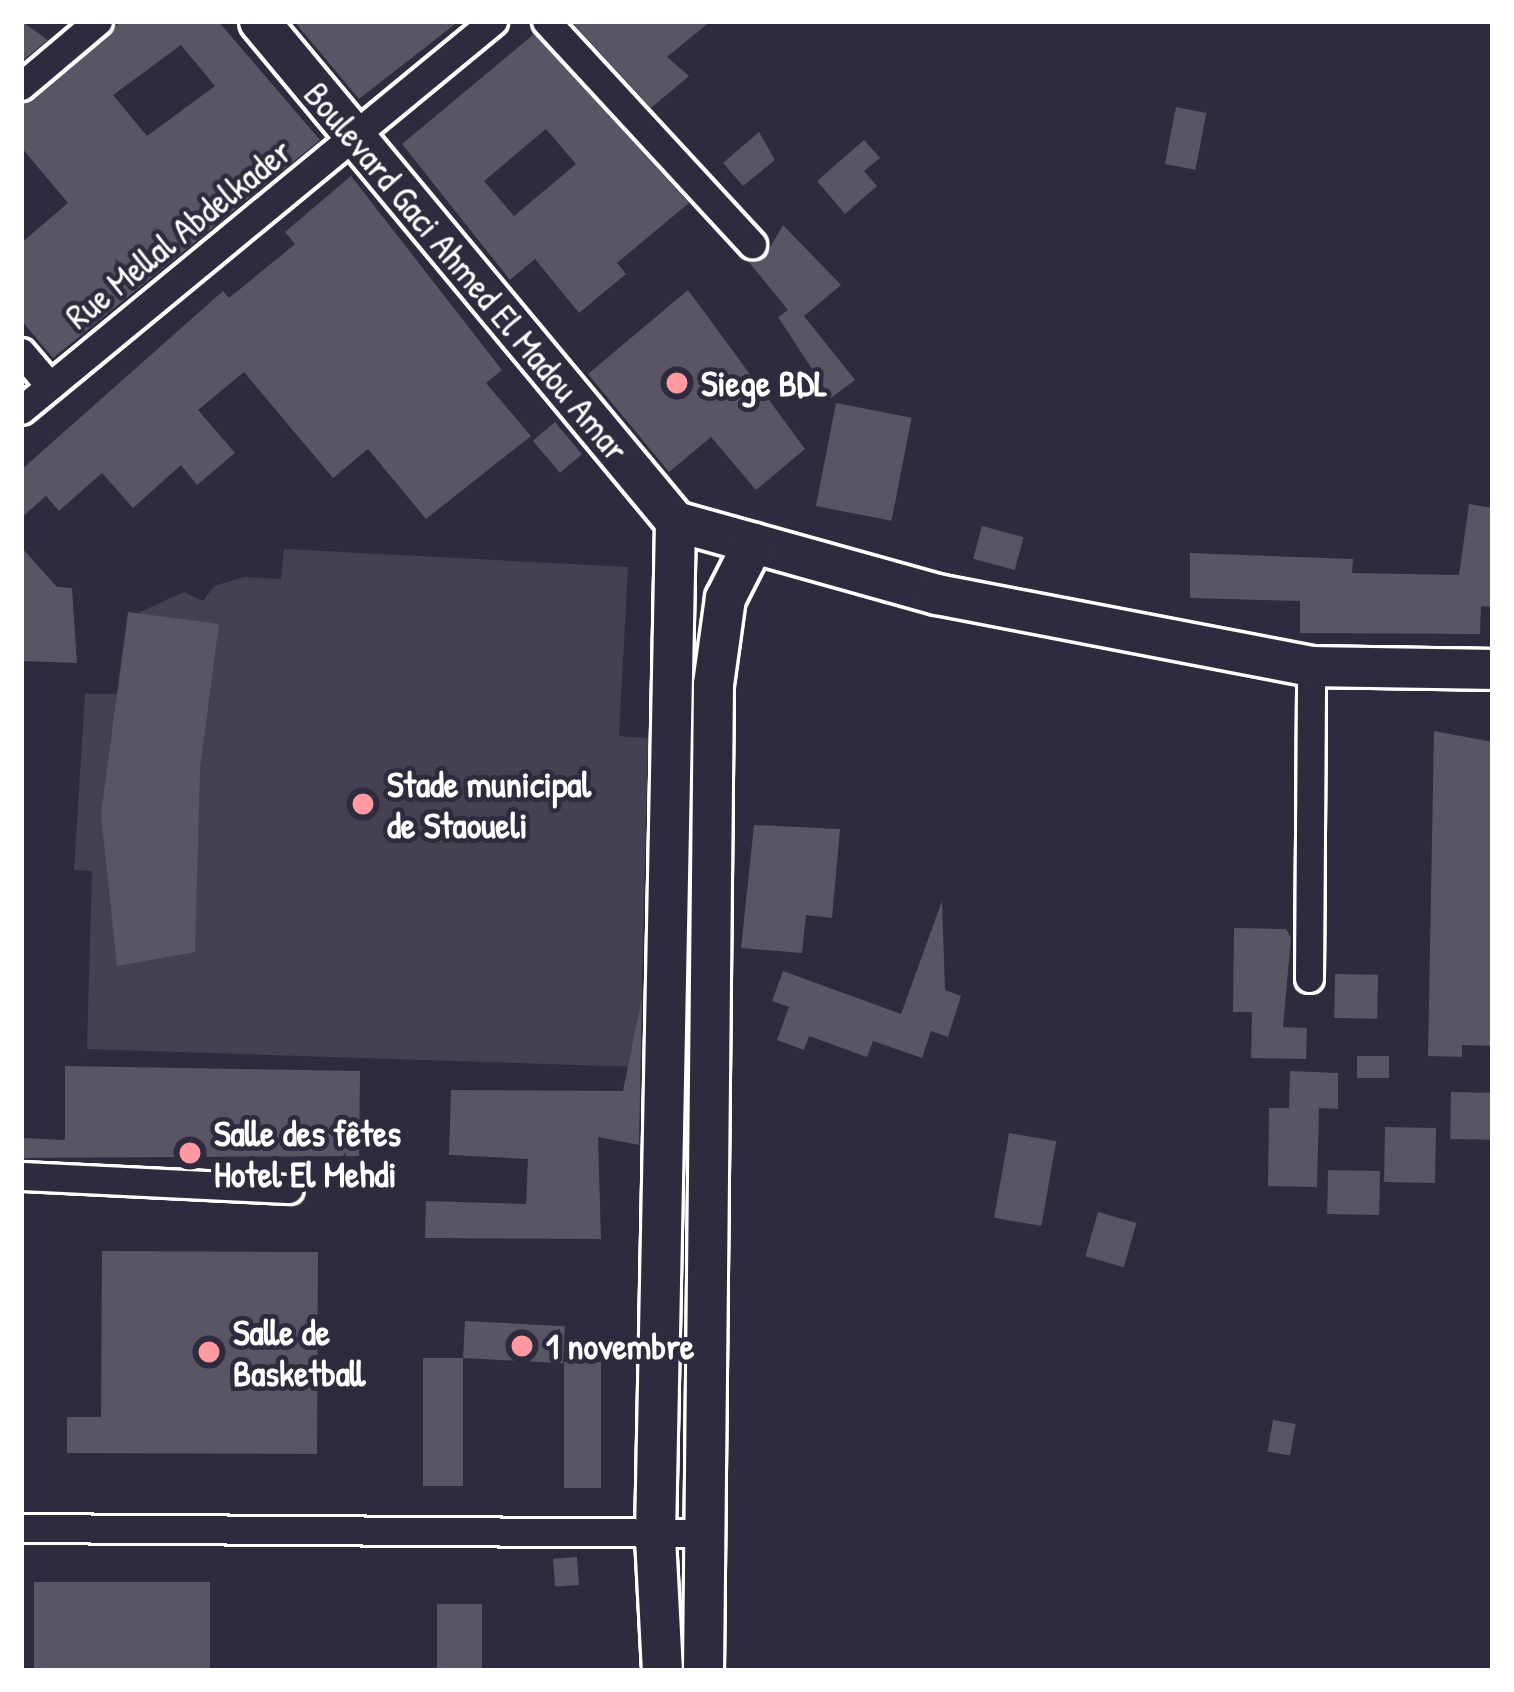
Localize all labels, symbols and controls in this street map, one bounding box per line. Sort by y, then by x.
street label: Boulevard Gaci Ahmed El Madou Amar [296,73,638,469]
street label: Rue Mellal Abdelkader [56,129,300,337]
place label: Siege BDL [701,361,827,405]
marker: Siege BDL [664,370,690,396]
place label: Stade municipal de Staoueli [387,761,591,846]
marker: Stade municipal de Staoueli [350,791,376,817]
place label: Salle des fêtes Hotel El Mehdi [214,1110,401,1195]
marker: Salle des fêtes Hotel El Mehdi [177,1140,203,1166]
place label: Salle de Basketball [233,1309,365,1394]
place label: 1 novembre [546,1324,694,1368]
marker: 1 novembre [509,1333,535,1359]
marker: Salle de Basketball [196,1339,222,1365]

